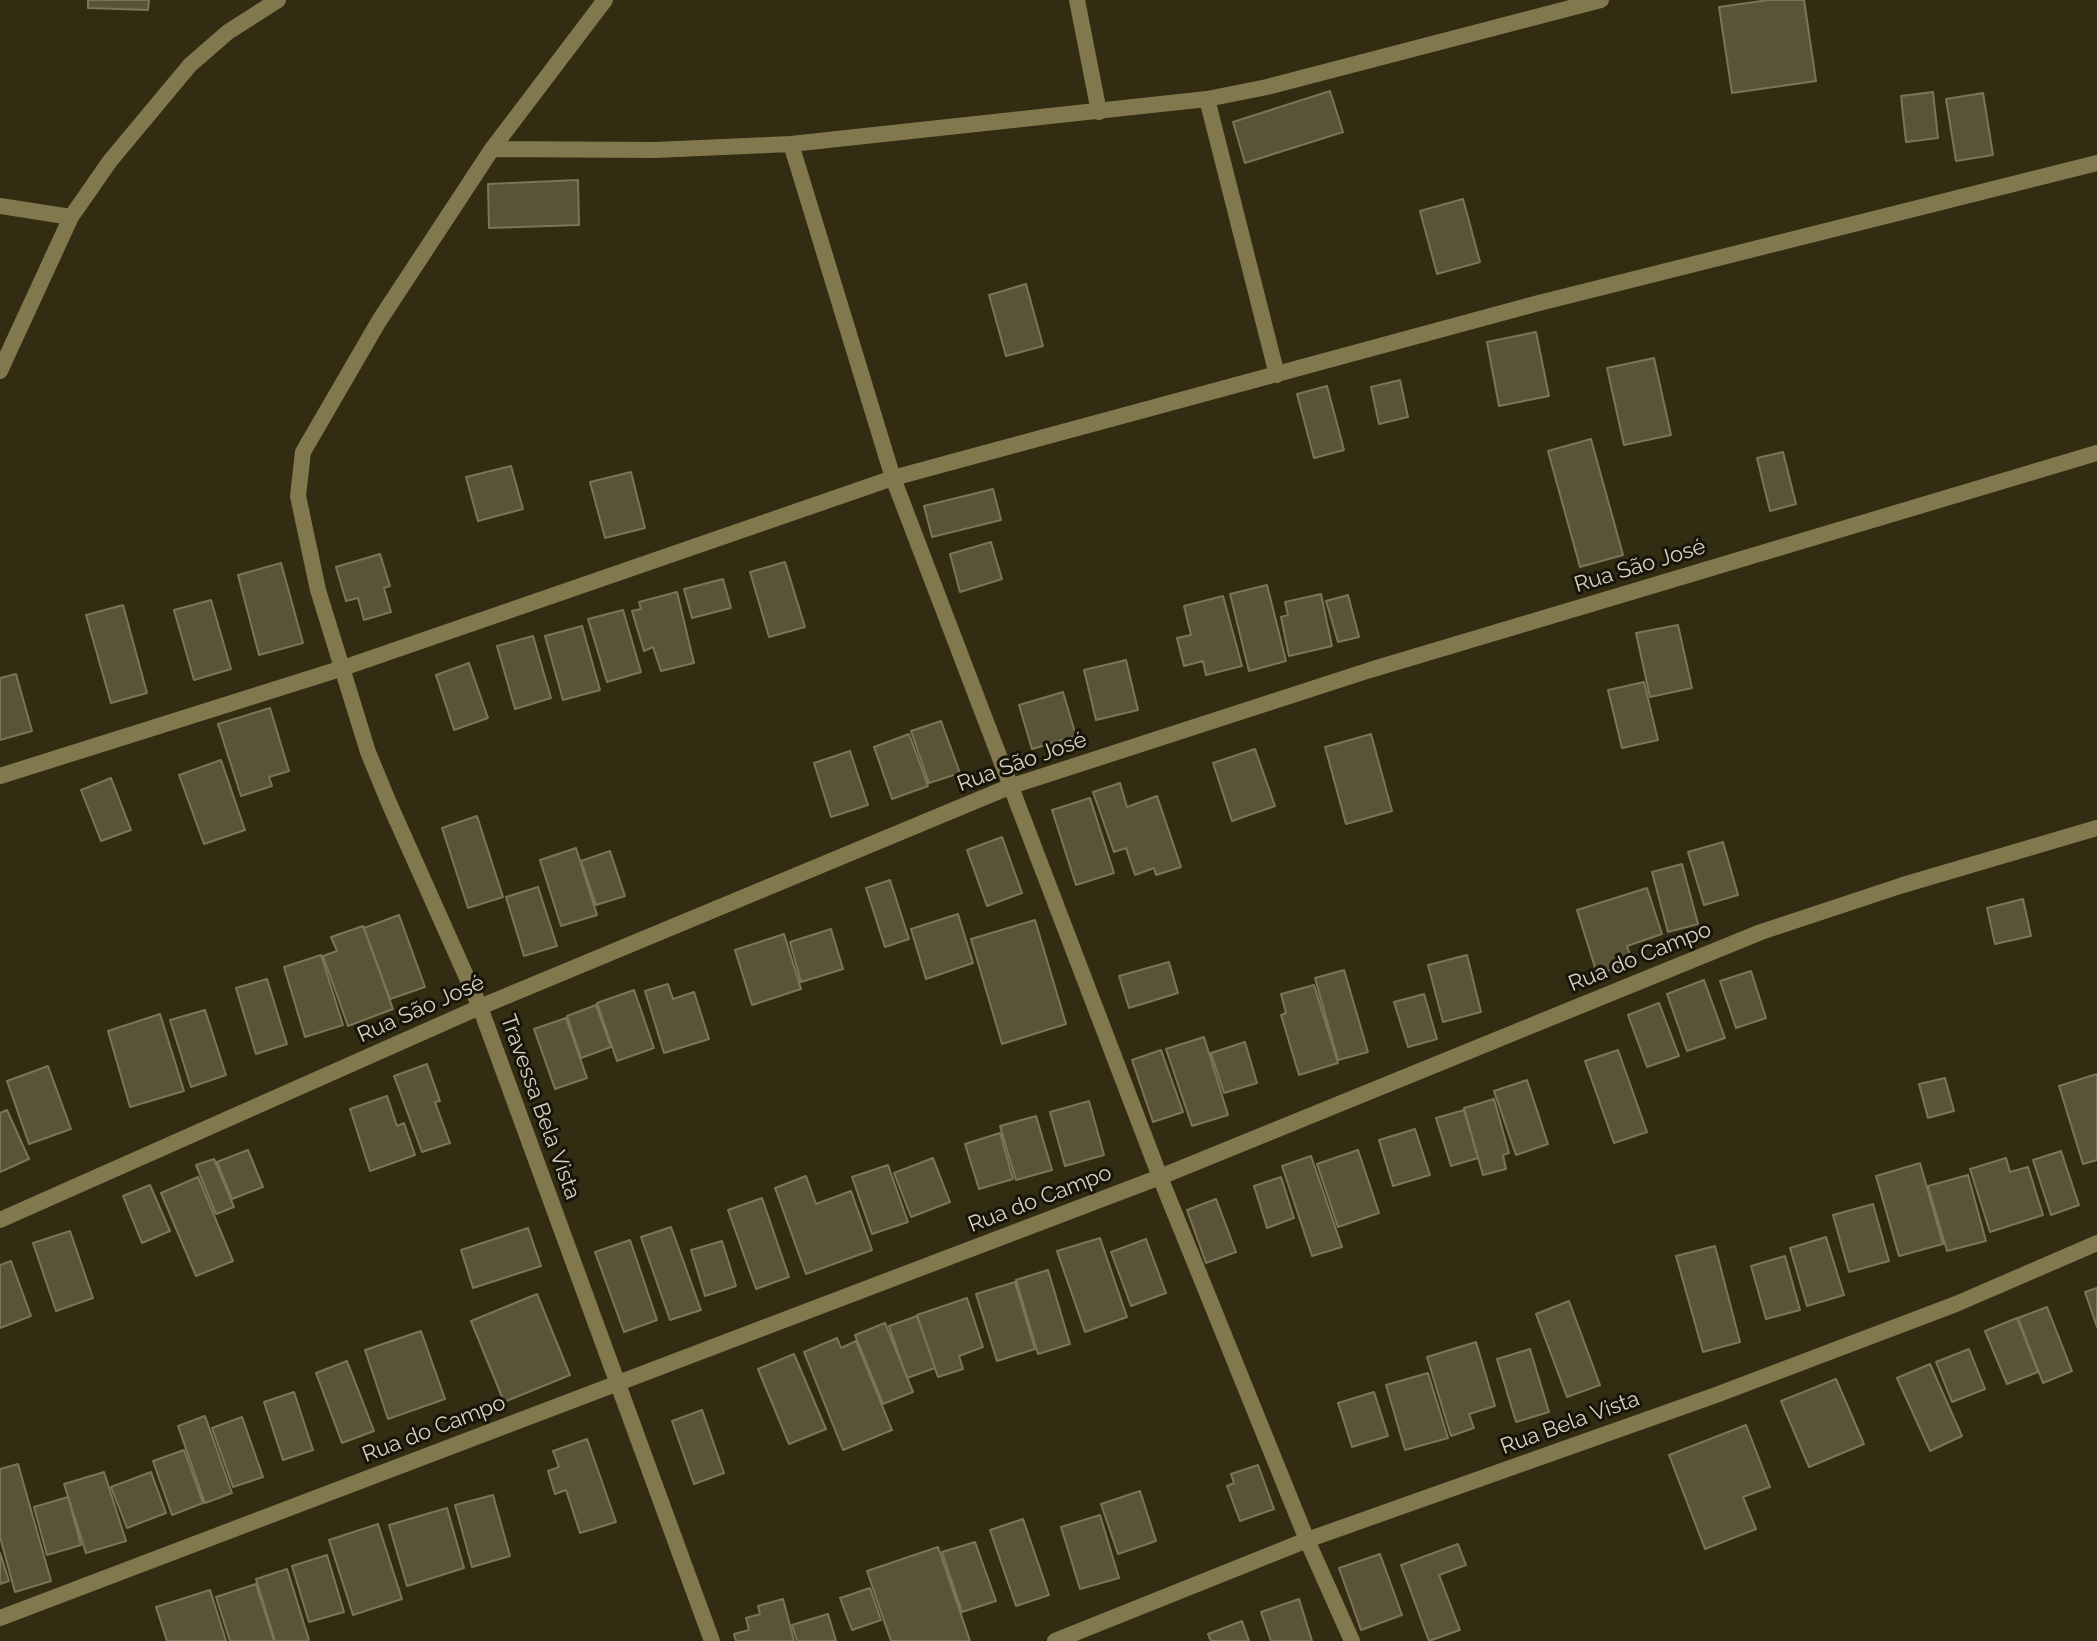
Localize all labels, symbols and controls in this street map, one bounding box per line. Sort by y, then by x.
street label: Rua São José [1571,534,1709,598]
street label: Rua São José [954,726,1090,798]
street label: Rua do Campo [1565,916,1715,998]
street label: Rua São José [354,969,488,1049]
street label: Travessa Bela Vista [494,1011,586,1203]
street label: Rua do Campo [965,1160,1115,1238]
street label: Rua Bela Vista [1497,1386,1643,1460]
street label: Rua do Campo [359,1390,509,1468]

